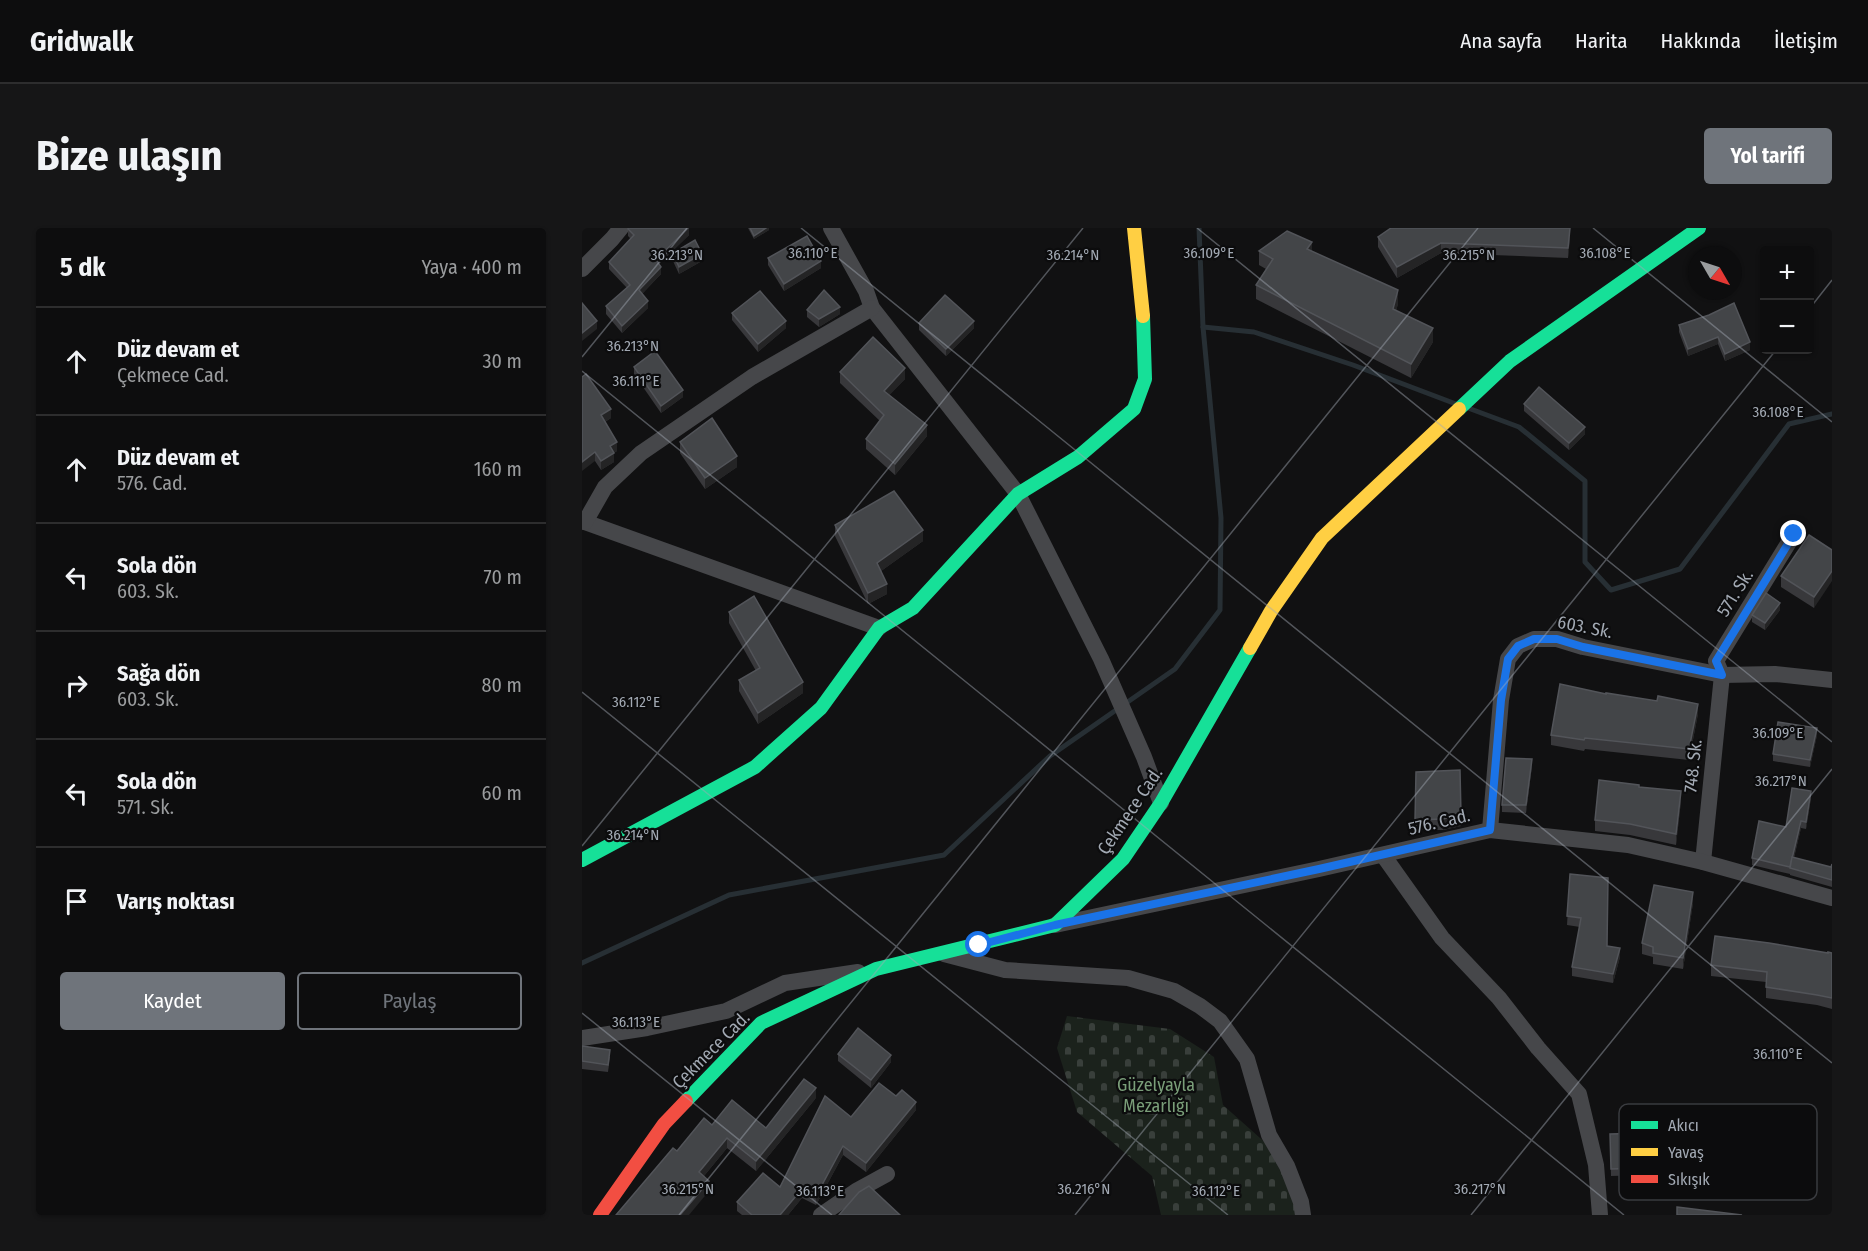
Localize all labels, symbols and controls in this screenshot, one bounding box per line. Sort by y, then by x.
text: Gridwalk [30,25,134,58]
text: Ana sayfa [1460,28,1542,54]
text: Harita [1575,28,1628,54]
text: Hakkında [1661,28,1741,54]
text: İletişim [1774,28,1838,54]
button: Yol tarifi [1704,128,1832,184]
text: Bize ulaşın [36,131,223,181]
text: 36.110°E [788,244,838,262]
text: 36.109°E [1184,244,1234,262]
text: 36.108°E [1579,244,1631,262]
text: 36.213°N [651,246,703,264]
text: 36.214°N [1047,246,1099,264]
text: 36.215°N [1443,246,1495,264]
north arrow [1688,246,1742,300]
map controls [1760,246,1814,354]
button: + [1760,246,1814,300]
text: 5 dk [60,252,106,283]
text: Yaya · 400 m [421,255,522,279]
button: − [1760,300,1814,354]
text: Düz devam et [117,336,239,363]
text: 36.213°N [607,337,659,355]
icon: ahead [60,345,93,378]
text: 30 m [482,349,522,373]
text: Çekmece Cad. [117,363,229,387]
text: 36.111°E [612,372,660,390]
text: 36.108°E [1752,403,1804,421]
text: Düz devam et [117,444,239,471]
icon: ahead [60,453,93,486]
text: 160 m [474,457,522,481]
text: 576. Cad. [117,471,187,495]
route end [1780,520,1806,546]
text: Sola dön [117,552,197,579]
icon: left [60,561,93,594]
text: 70 m [484,565,522,589]
street label: 571. Sk. [1712,565,1758,621]
text: 603. Sk. [117,579,179,603]
street label: 603. Sk. [1556,611,1615,643]
text: Sağa dön [117,660,200,687]
icon: right [60,669,93,702]
text: 80 m [482,673,522,697]
text: 603. Sk. [117,687,179,711]
text: 36.112°E [612,693,660,711]
text: 36.109°E [1753,724,1803,742]
street label: 748. Sk. [1679,738,1707,794]
street label: Çekmece Cad. [1093,763,1167,859]
text: Sola dön [117,768,197,795]
text: 36.217°N [1755,772,1807,790]
icon: left [60,777,93,810]
text: 60 m [482,781,522,805]
text: 571. Sk. [117,795,174,819]
street label: 576. Cad. [1406,804,1472,840]
text: 36.214°N [607,826,659,844]
icon: arrive [60,885,93,918]
text: Varış noktası [117,888,235,915]
route start [965,931,991,957]
button: Kaydet [60,972,285,1030]
button: Paylaş [297,972,522,1030]
street label: Çekmece Cad. [668,1007,754,1093]
text: 36.113°E [612,1013,660,1031]
text: 36.110°E [1753,1045,1803,1063]
park label: Güzelyayla Mezarlığı [1117,1074,1195,1117]
legend [1619,1104,1817,1200]
text: Akıcı [1668,1116,1699,1135]
text: Yavaş [1668,1143,1704,1162]
text: Sıkışık [1668,1170,1710,1189]
text: 36.215°N [662,1180,714,1198]
text: 36.216°N [1058,1180,1110,1198]
text: 36.217°N [1454,1180,1506,1198]
text: 36.113°E [796,1182,844,1200]
text: 36.112°E [1192,1182,1240,1200]

